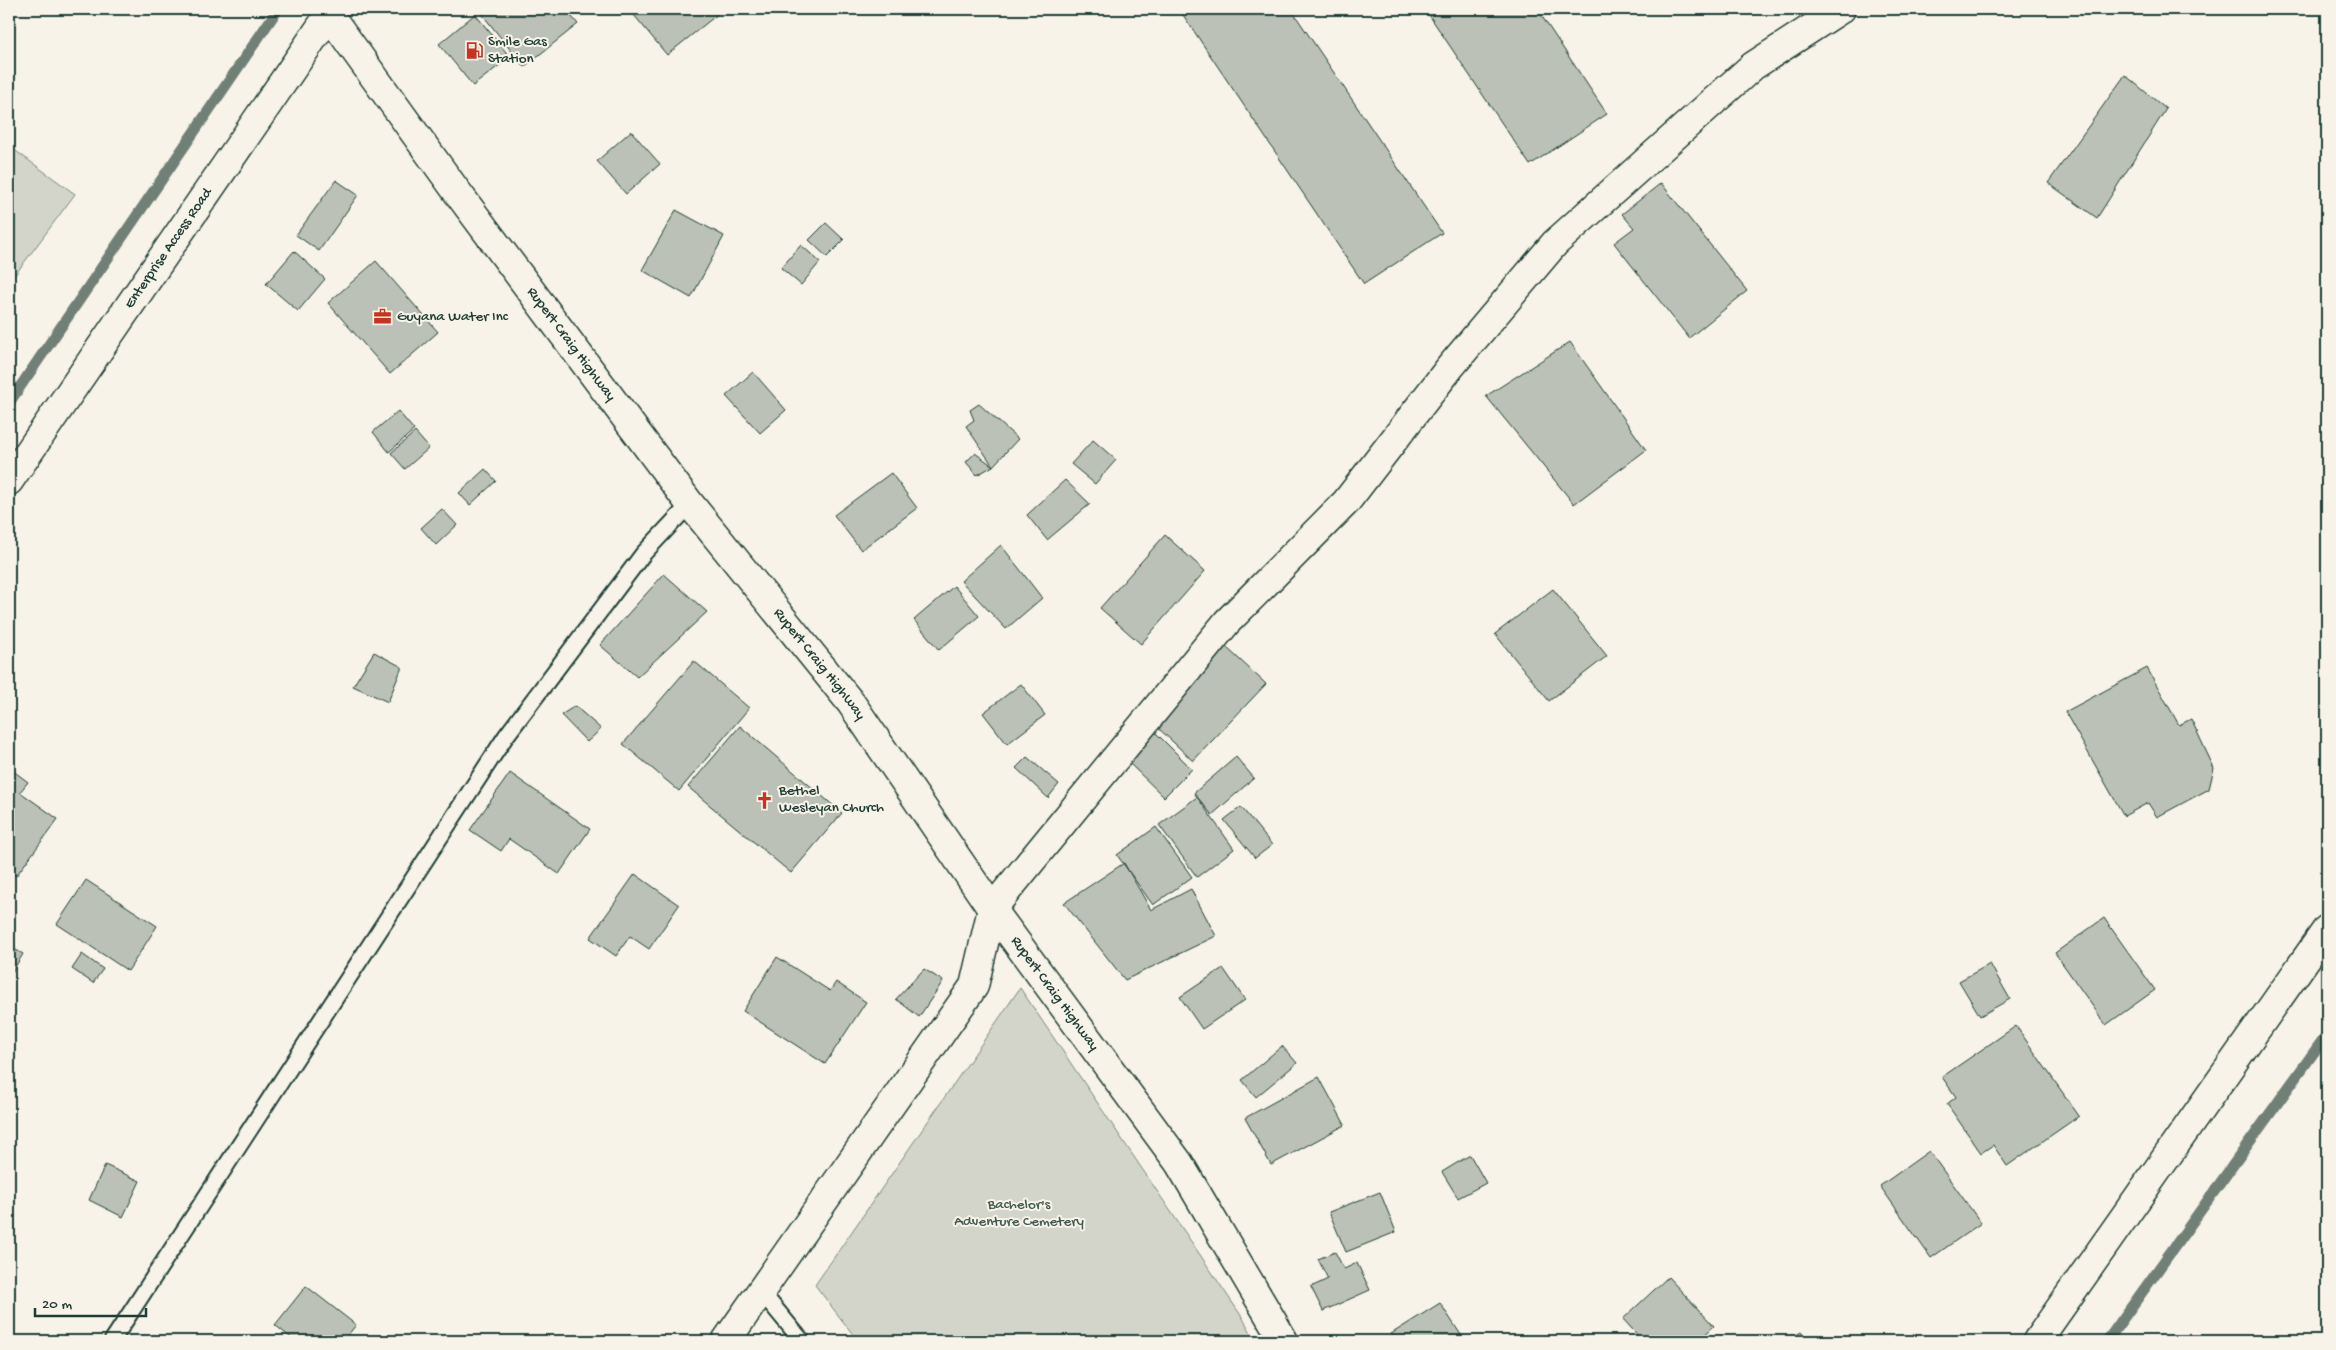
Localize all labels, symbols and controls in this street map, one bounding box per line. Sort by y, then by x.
place label: Smile Gas Station [488,33,547,68]
fuel station icon: Smile Gas Station [464,41,484,61]
street label: Enterprise Access Road [121,184,217,312]
street label: Rupert Craig Highway [523,284,620,406]
office icon: Guyana Water Inc [373,307,393,327]
place label: Guyana Water Inc [397,308,509,326]
street label: Rupert Craig Highway [769,605,869,724]
place label: Bethel Wesleyan Church [778,782,884,817]
church icon: Bethel Wesleyan Church [755,790,775,810]
street label: Rupert Craig Highway [1006,933,1103,1055]
park label: Bachelor's Adventure Cemetery [954,1196,1084,1231]
scale bar [35,1285,146,1317]
text: 20 m [42,1296,72,1314]

